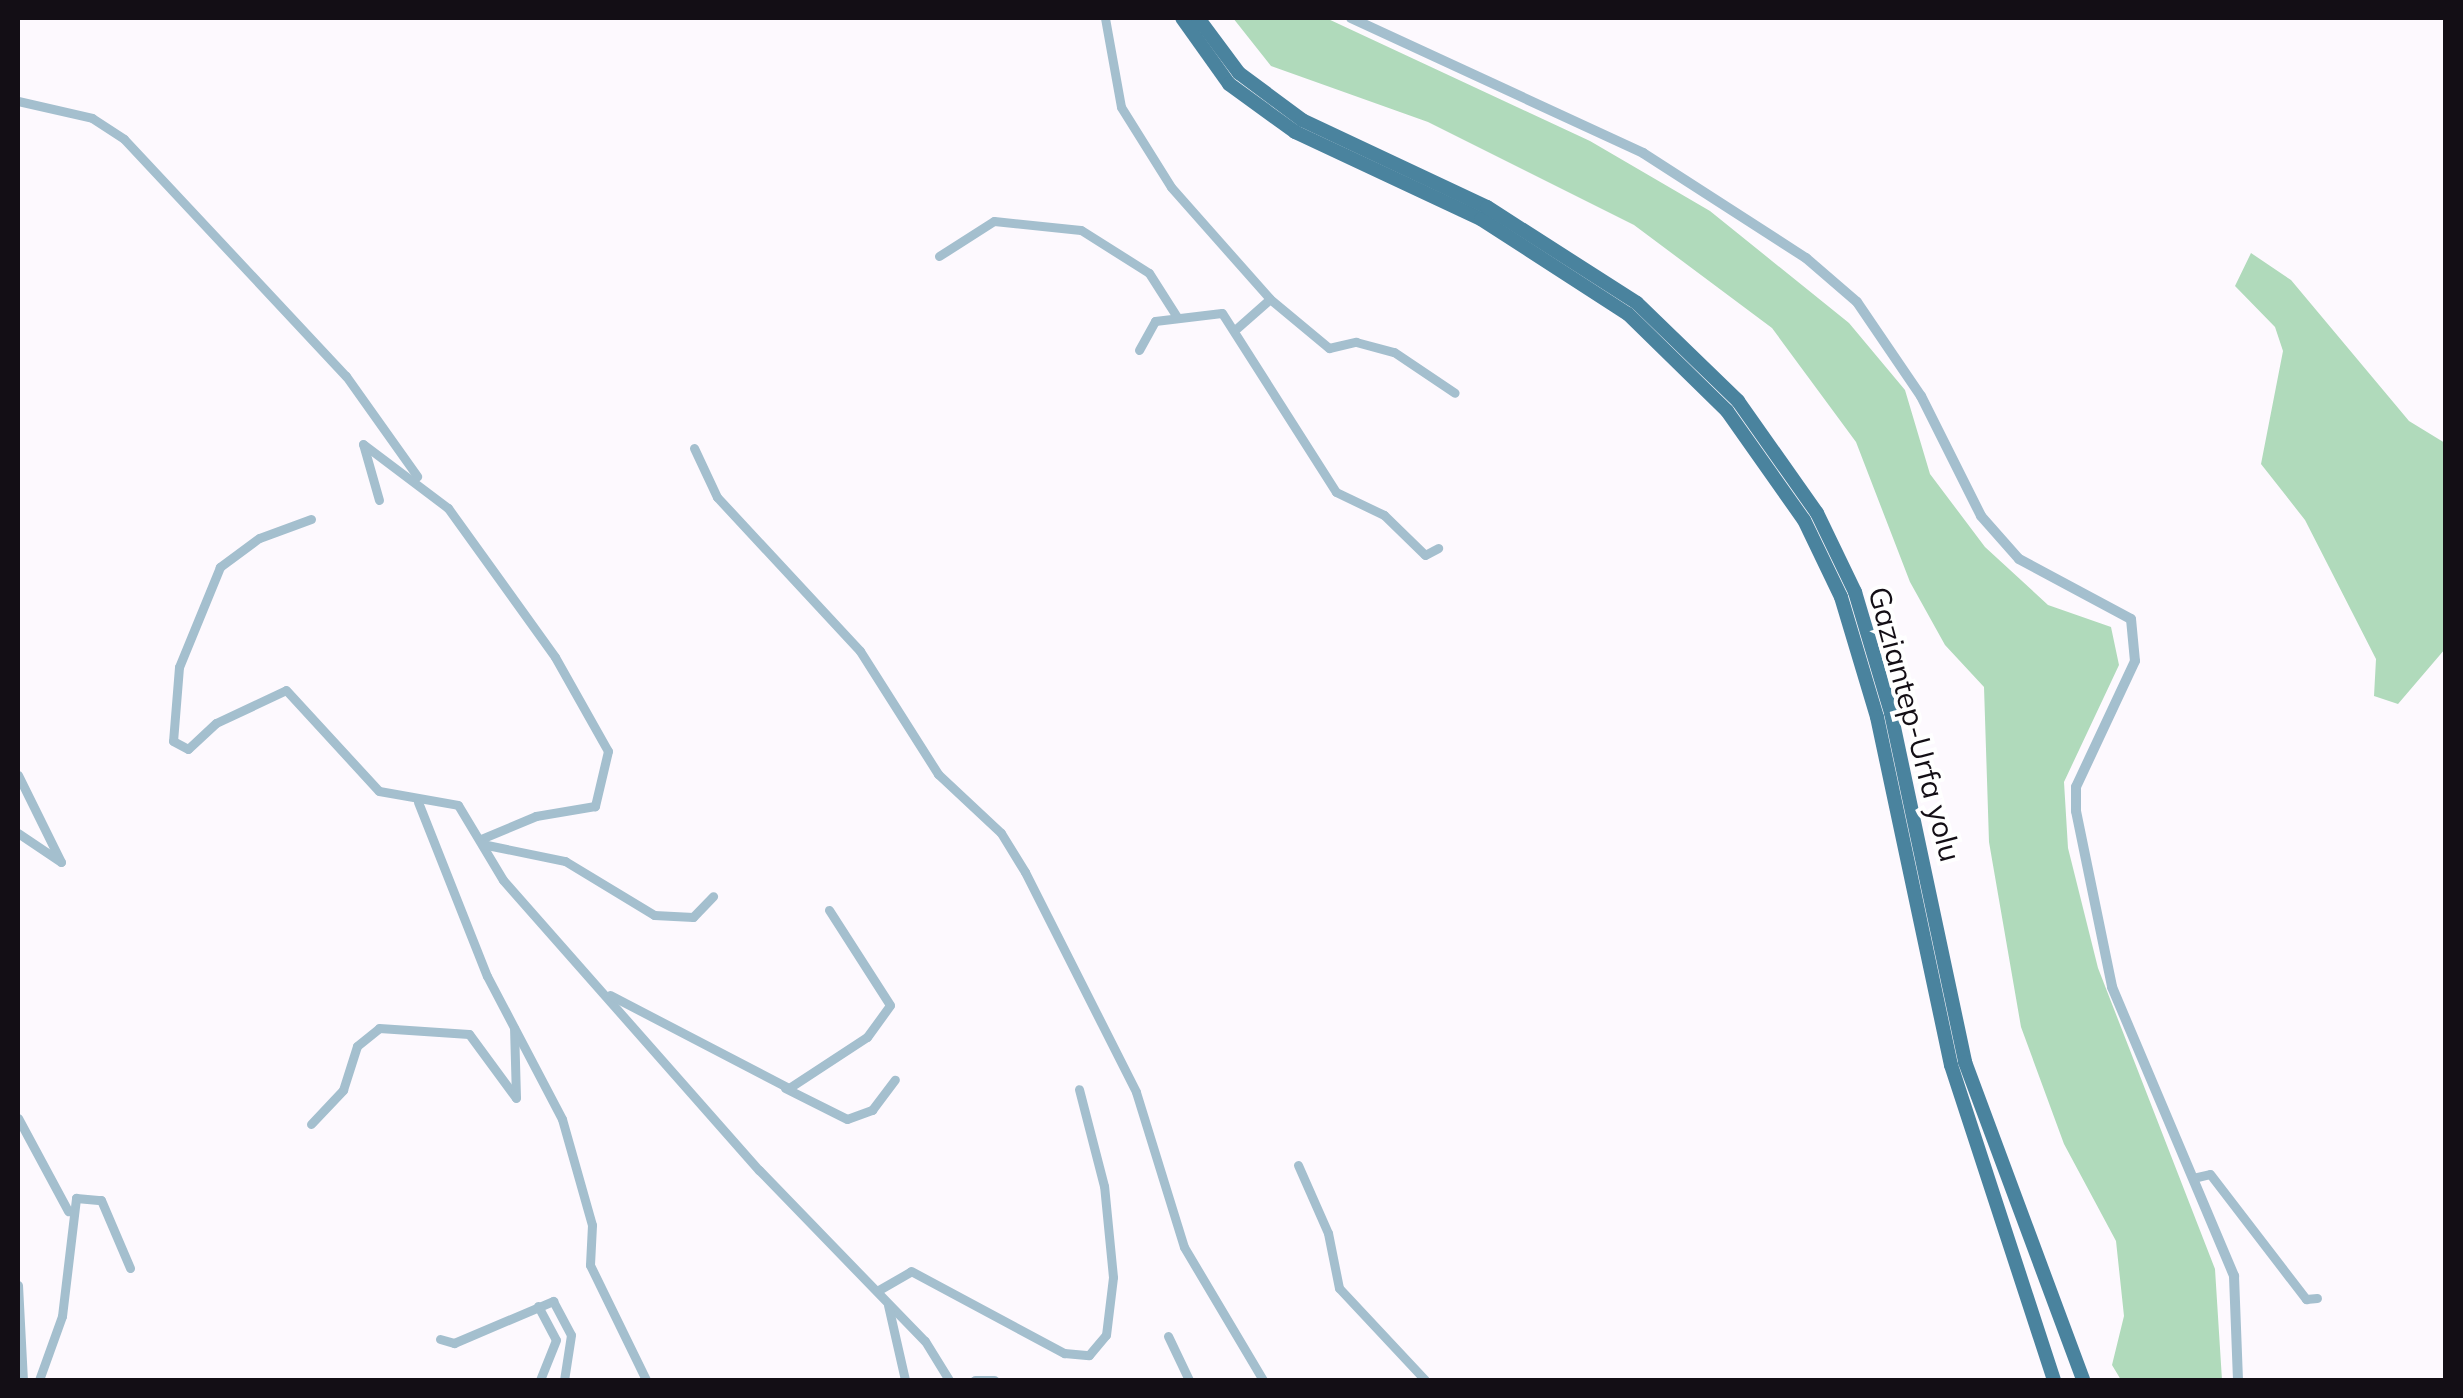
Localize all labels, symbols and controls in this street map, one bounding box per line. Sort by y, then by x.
street label: Gaziantep-Urfa yolu [1861,583,1969,865]

